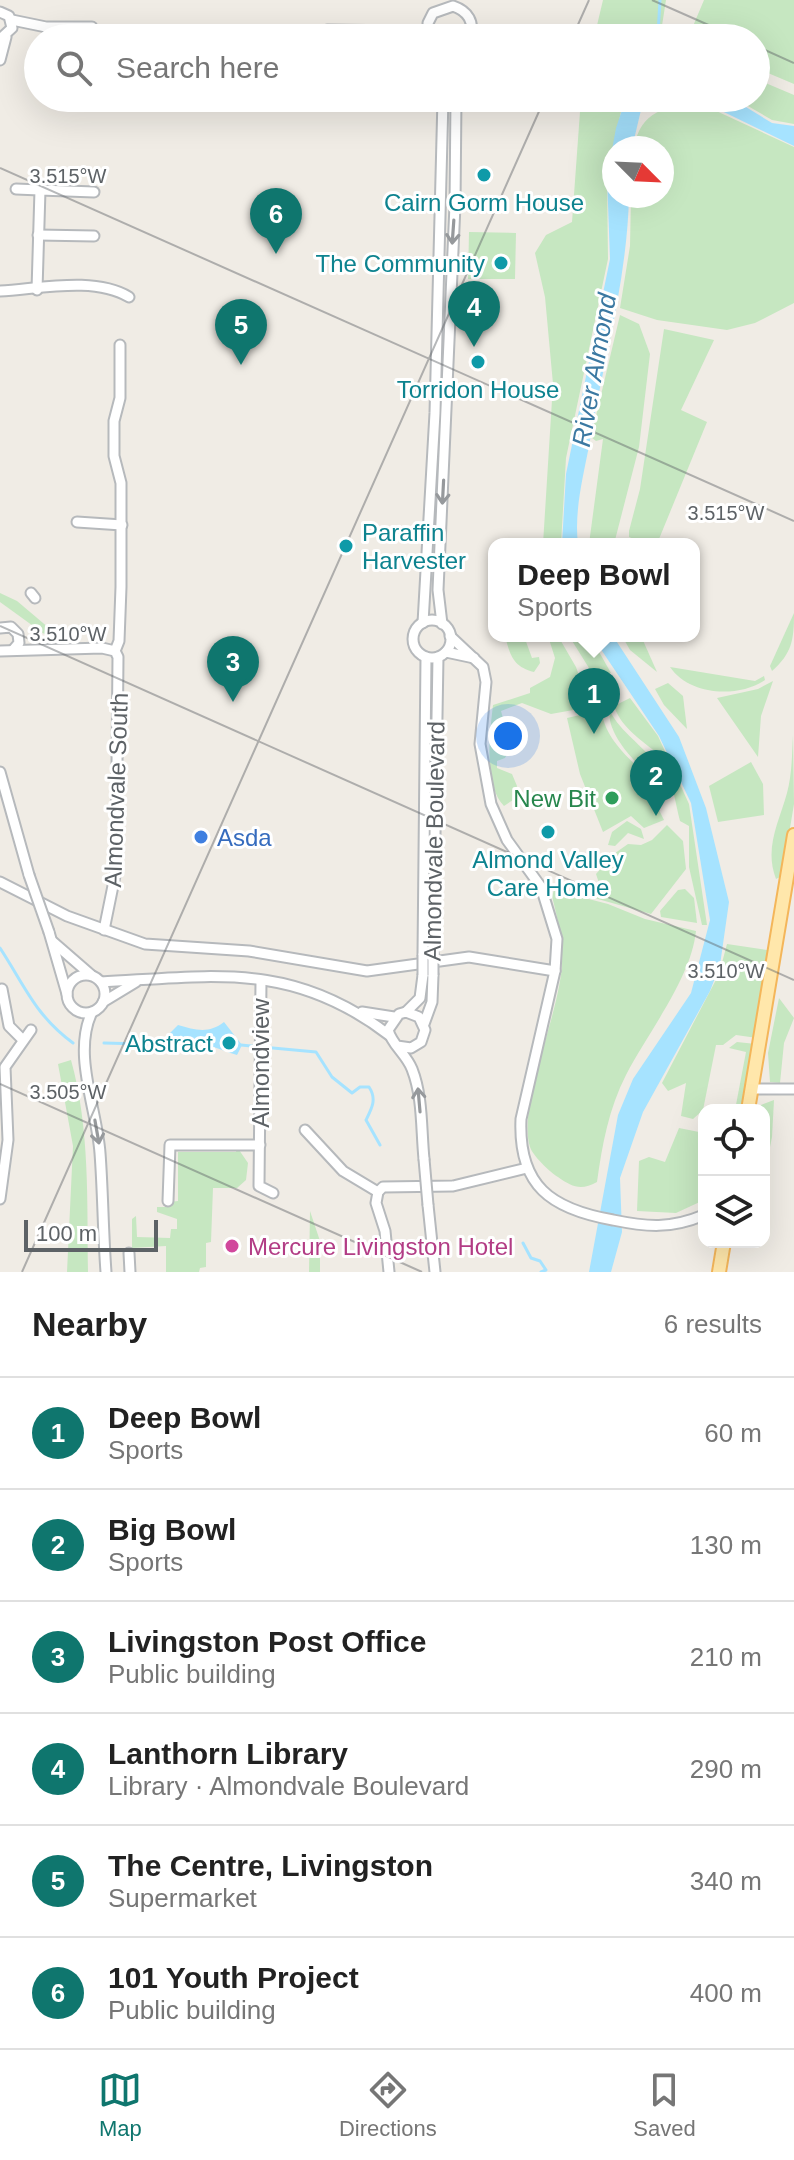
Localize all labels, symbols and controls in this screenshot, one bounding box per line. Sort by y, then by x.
search box [24,24,770,112]
icon: search [52,46,96,90]
text: Search here [116,51,279,84]
north arrow [602,136,674,208]
text: 3.515°W [30,165,107,187]
marker: Cairn Gorm House [475,166,493,184]
pin: 6 [250,188,302,254]
place label: Cairn Gorm House [384,189,584,216]
one-way arrow [446,218,461,245]
place label: The Community [316,250,485,277]
marker: The Community [492,254,510,272]
pin: 4 [448,281,500,347]
water label: River Almond [566,290,623,449]
pin: 5 [215,299,267,365]
marker: Torridon House [469,353,487,371]
place label: Torridon House [397,376,559,403]
one-way arrow [435,478,450,505]
text: 3.515°W [688,502,765,524]
place label: Paraffin Harvester [362,519,466,574]
marker: Paraffin Harvester [337,537,355,555]
popup [488,538,700,642]
text: Deep Bowl [517,558,671,591]
text: Sports [517,592,592,622]
text: 3.510°W [30,623,107,645]
pin: 3 [207,636,259,702]
pin: 1 [568,668,620,734]
street label: Almondvale South [99,692,133,888]
your location [488,716,528,756]
street label: Almondvale Boulevard [418,721,450,961]
pin: 2 [630,750,682,816]
place label: New Bit [513,785,596,812]
marker: New Bit [603,789,621,807]
marker: Almond Valley Care Home [539,823,557,841]
place label: Asda [217,824,272,851]
marker: Asda [192,828,210,846]
place label: Almond Valley Care Home [472,846,624,901]
text: 3.510°W [688,960,765,982]
street label: Almondview [247,998,274,1128]
place label: Abstract [125,1030,213,1057]
marker: Abstract [220,1034,238,1052]
text: 3.505°W [30,1081,107,1103]
one-way arrow [411,1087,426,1114]
map controls [698,1104,770,1248]
button: locate [698,1104,770,1176]
one-way arrow [90,1118,105,1144]
button: layers [698,1176,770,1248]
scale bar [24,1216,158,1252]
text: 100 m [36,1221,97,1246]
place label: Mercure Livingston Hotel [248,1233,513,1260]
marker: Mercure Livingston Hotel [223,1237,241,1255]
text: Nearby [32,1305,147,1343]
text: 6 results [664,1309,762,1339]
text: Deep Bowl [108,1401,261,1434]
text: 1 [51,1418,65,1448]
text: 60 m [704,1418,762,1448]
text: Sports [108,1435,183,1465]
text: Big Bowl [108,1513,236,1546]
text: 2 [51,1530,65,1560]
text: 130 m [690,1530,762,1560]
text: Sports [108,1547,183,1577]
text: Livingston Post Office [108,1625,426,1658]
text: 3 [51,1642,65,1672]
text: 210 m [690,1642,762,1672]
text: Public building [108,1659,276,1689]
text: Lanthorn Library [108,1737,348,1770]
text: 4 [51,1754,65,1784]
text: 290 m [690,1754,762,1784]
text: Library · Almondvale Boulevard [108,1771,469,1801]
text: The Centre, Livingston [108,1849,433,1882]
text: 5 [51,1866,65,1896]
text: 340 m [690,1866,762,1896]
text: Supermarket [108,1883,257,1913]
text: 101 Youth Project [108,1961,359,1994]
text: 6 [51,1978,65,2008]
text: 400 m [690,1978,762,2008]
text: Public building [108,1995,276,2025]
tab: Map [98,2068,142,2142]
tab: Directions [339,2068,437,2142]
tab: Saved [633,2068,696,2142]

